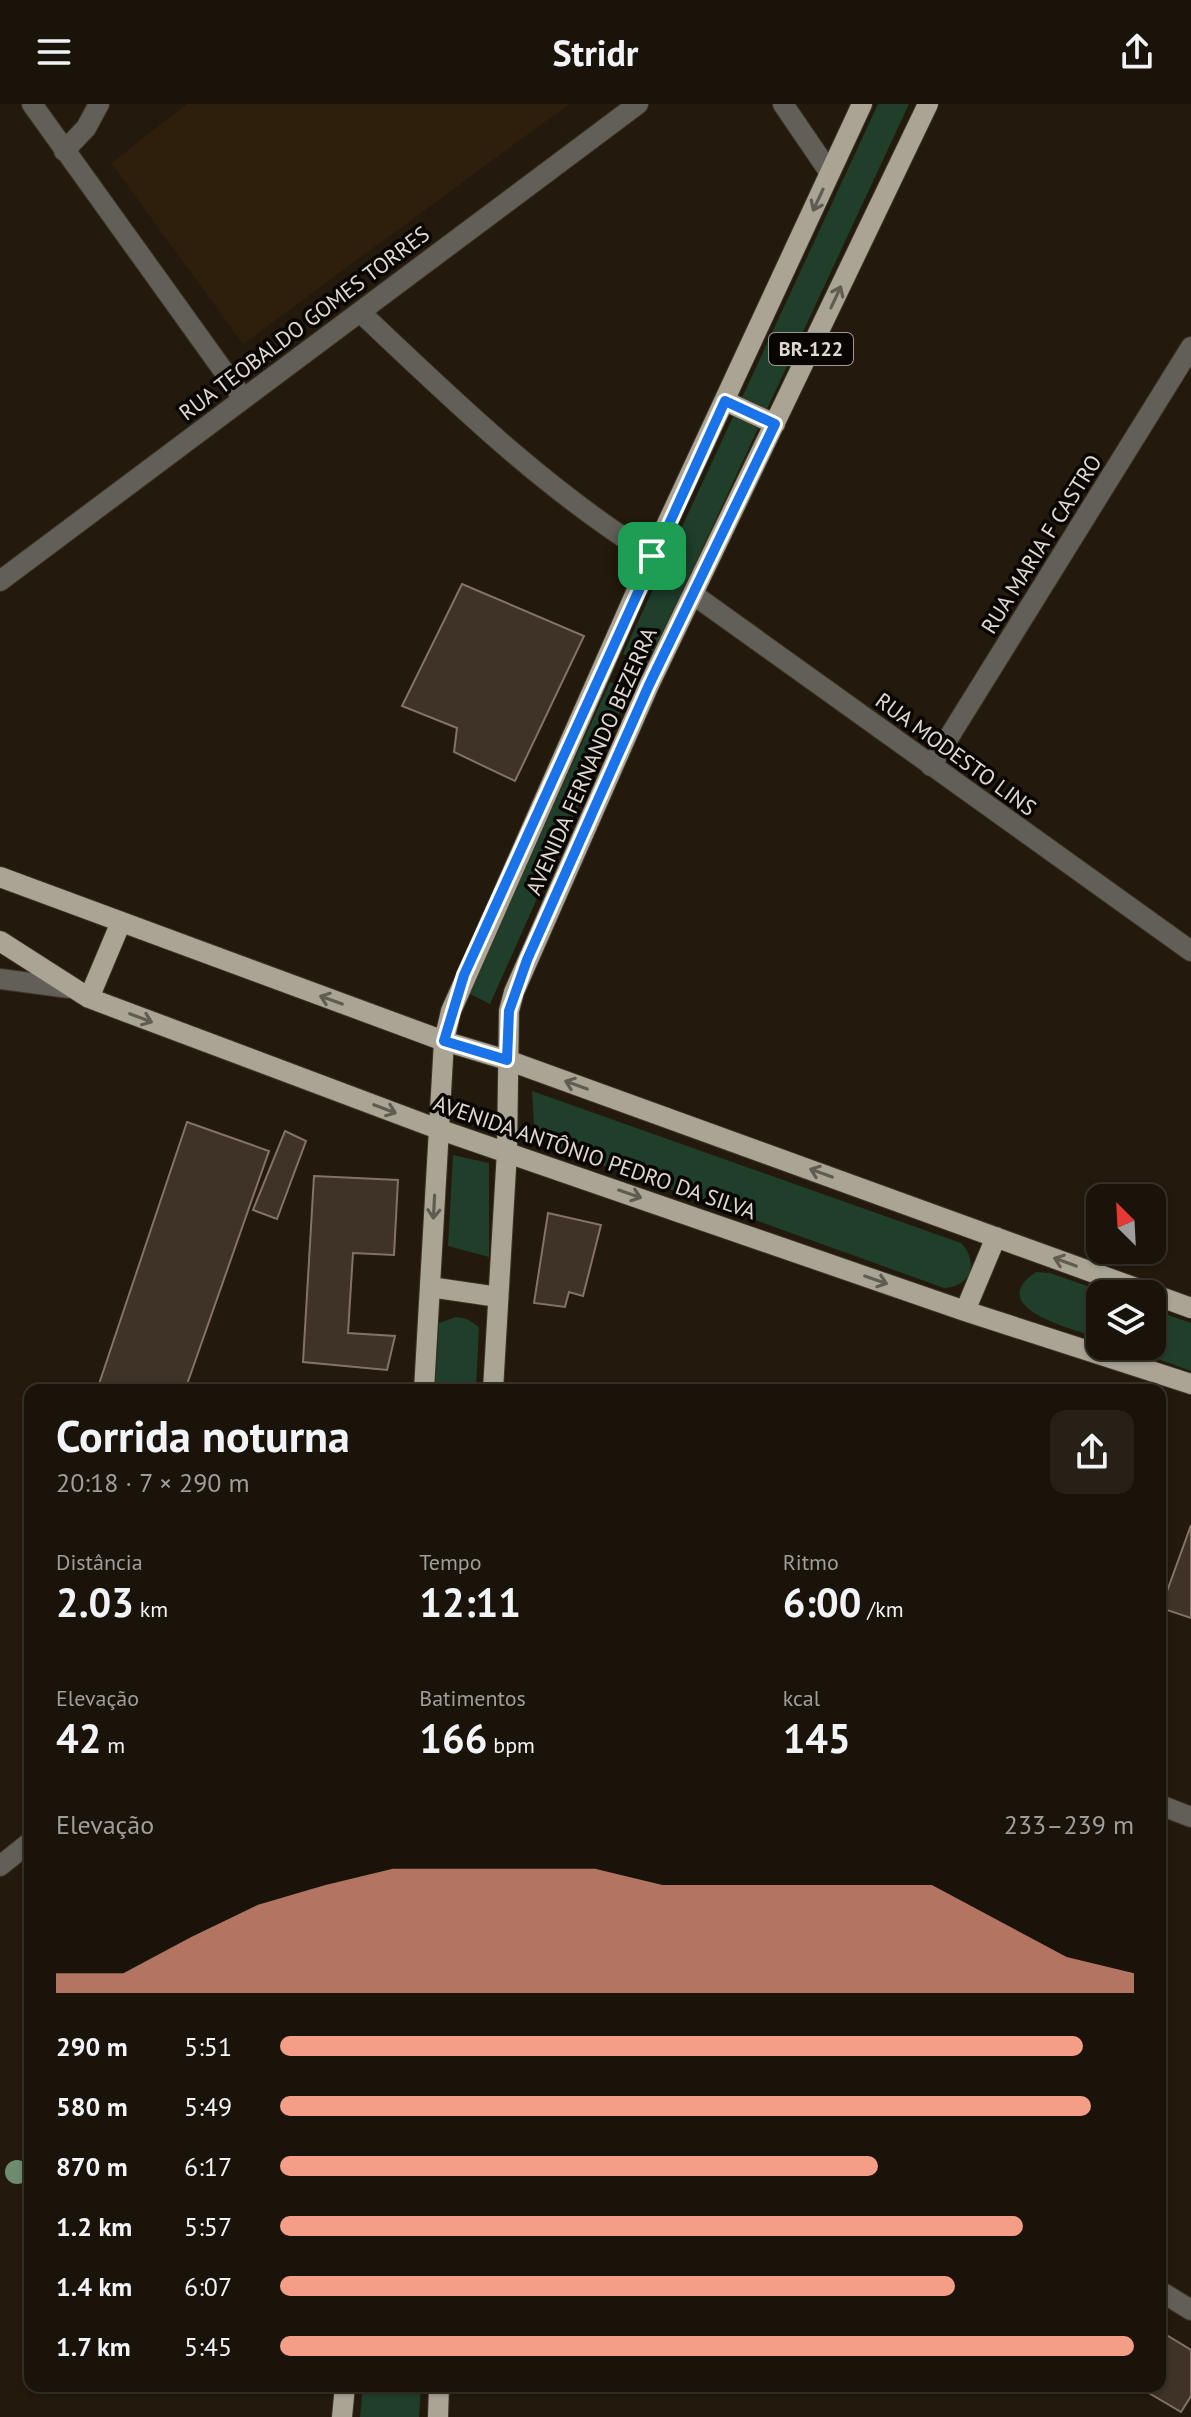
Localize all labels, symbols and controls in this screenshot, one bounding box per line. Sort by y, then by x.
text: Stridr [552,29,639,76]
icon: menu [32,30,76,74]
icon: share [1115,30,1159,74]
one-way arrow [810,188,825,212]
street label: RUA TEOBALDO GOMES TORRES [173,220,435,426]
one-way arrow [829,285,844,309]
road number: BR-122 [769,333,853,365]
street label: RUA MARIA F CASTRO [975,449,1107,639]
pin [618,522,686,590]
icon: arrive [630,534,674,578]
street label: AVENIDA FERNANDO BEZERRA [519,623,663,899]
street label: RUA MODESTO LINS [870,686,1042,822]
one-way arrow [319,991,344,1006]
one-way arrow [128,1012,153,1026]
one-way arrow [564,1077,589,1091]
street label: AVENIDA ANTÔNIO PEDRO DA SILVA [430,1089,760,1225]
one-way arrow [372,1103,396,1117]
one-way arrow [808,1165,833,1180]
north arrow [1086,1184,1166,1264]
map controls [1086,1184,1166,1360]
one-way arrow [618,1188,642,1202]
one-way arrow [426,1193,441,1220]
one-way arrow [1053,1254,1078,1268]
one-way arrow [863,1273,888,1288]
button: layers [1086,1280,1166,1360]
text: Corrida noturna [56,1407,350,1464]
button: share [1050,1410,1134,1494]
text: 20:18 · 7 × 290 m [56,1466,250,1499]
text: Distância [56,1548,143,1576]
text: Tempo [419,1548,481,1576]
text: Ritmo [783,1548,839,1576]
text: 2.03 [56,1576,134,1628]
text: 12:11 [419,1576,521,1628]
text: 6:00 [783,1576,861,1628]
text: km [134,1595,168,1623]
text: /km [861,1595,904,1623]
text: Elevação [56,1684,139,1712]
text: Batimentos [419,1684,526,1712]
text: kcal [783,1684,820,1712]
text: 42 [56,1712,101,1764]
text: 166 [419,1712,487,1764]
text: 145 [783,1712,851,1764]
text: m [101,1731,125,1759]
text: bpm [487,1731,535,1759]
text: Elevação [56,1808,154,1841]
text: 233–239 m [1004,1808,1134,1841]
text: 290 m [56,2030,128,2063]
text: 5:51 [184,2030,232,2063]
text: 580 m [56,2090,128,2123]
text: 5:49 [184,2090,232,2123]
text: 870 m [56,2150,128,2183]
text: 6:17 [184,2150,232,2183]
text: 1.2 km [56,2210,132,2243]
text: 5:57 [184,2210,232,2243]
text: 1.4 km [56,2270,132,2303]
text: 6:07 [184,2270,232,2303]
text: 1.7 km [56,2330,131,2363]
text: 5:45 [184,2330,232,2363]

